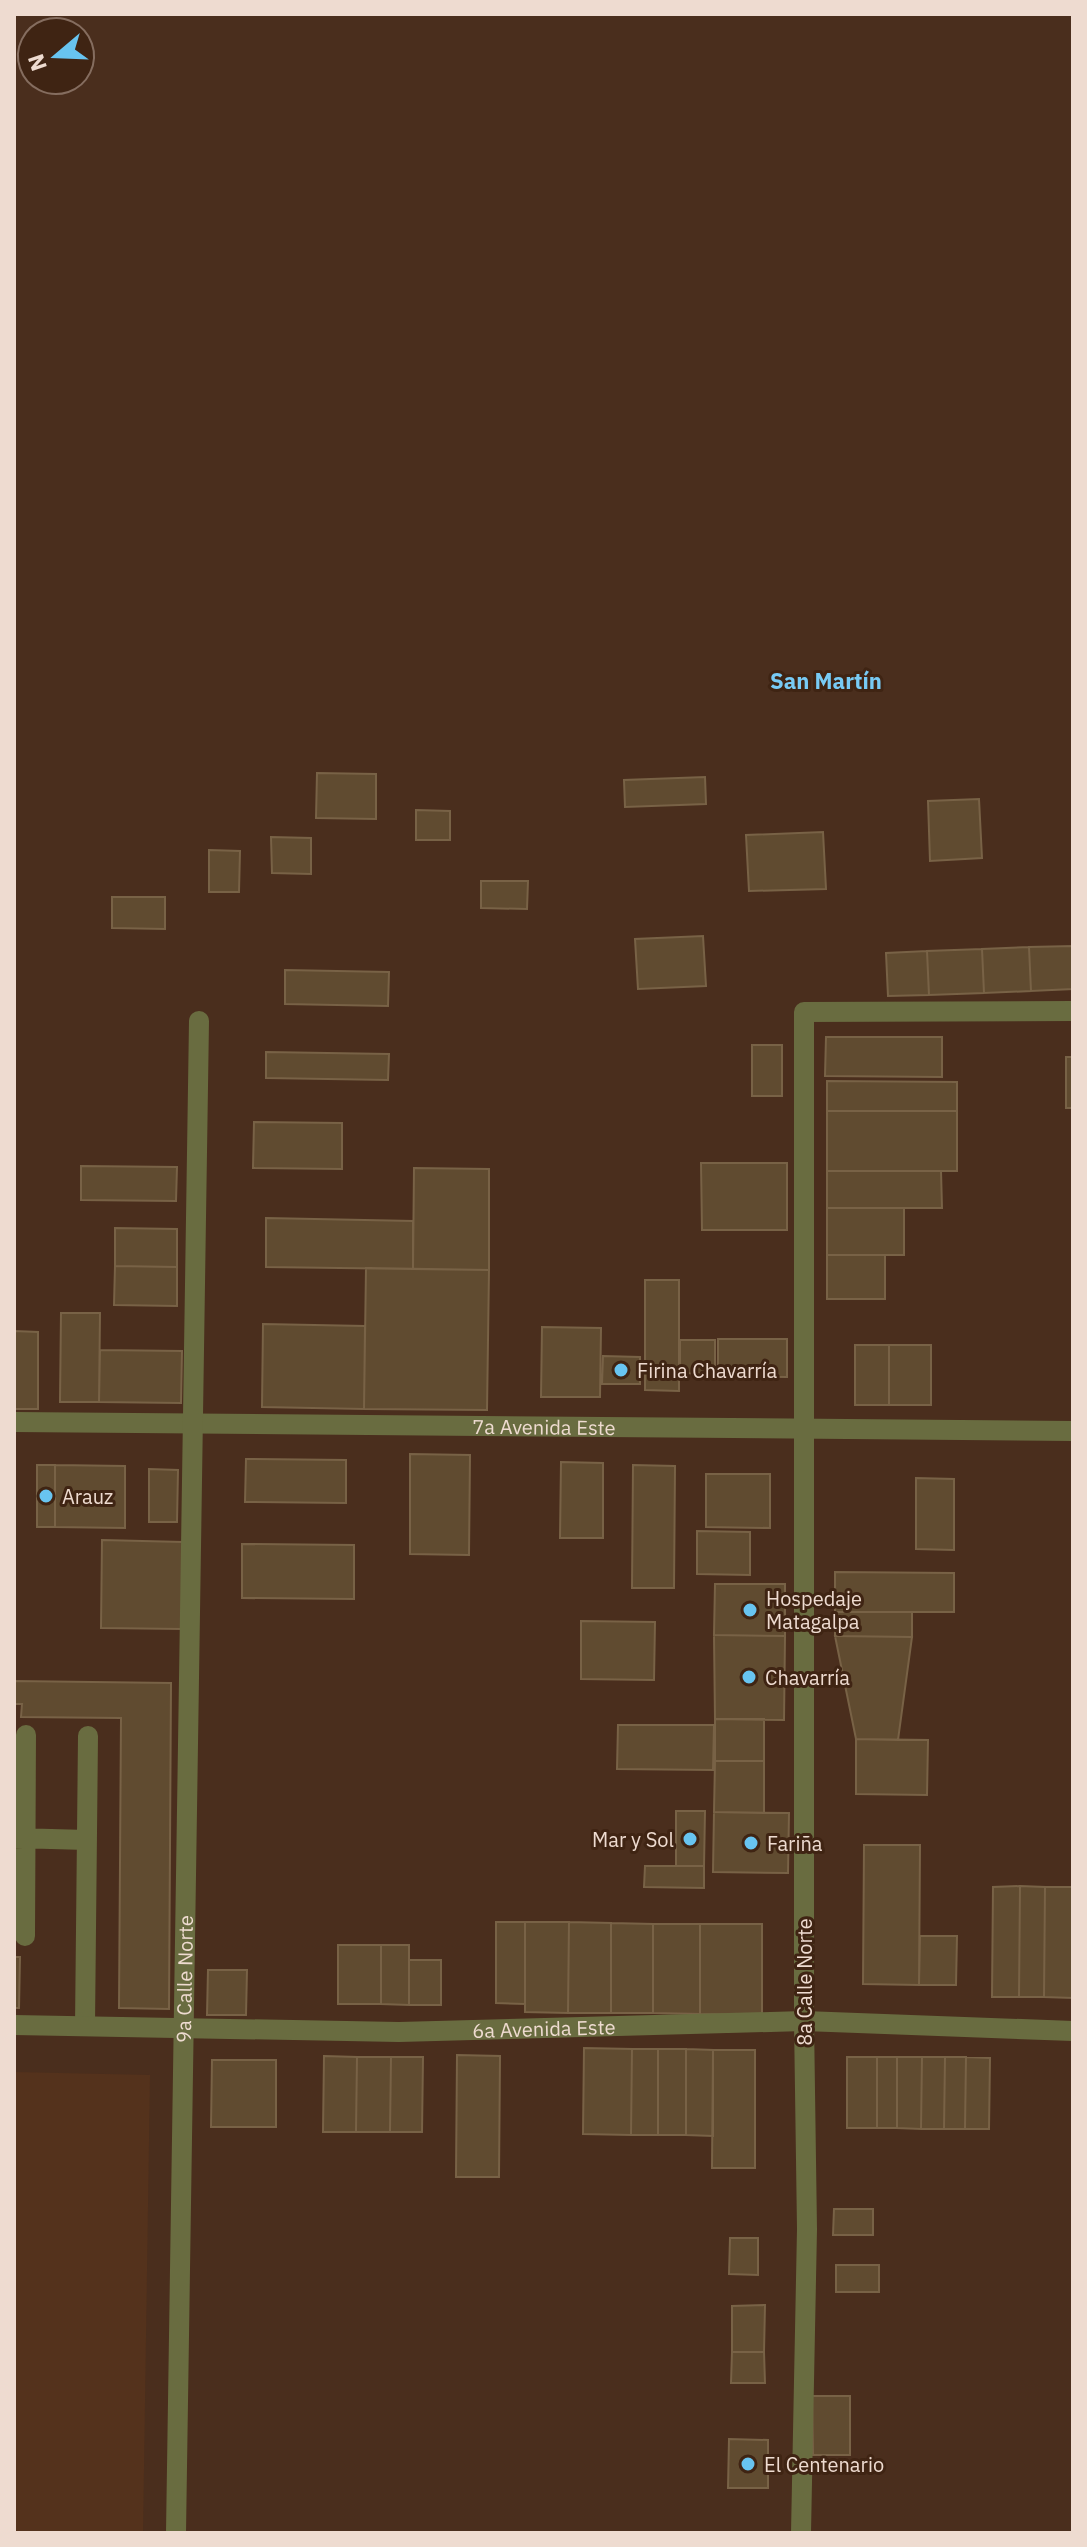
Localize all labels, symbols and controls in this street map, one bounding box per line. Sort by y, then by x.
north arrow [16,16,96,96]
text: N [20,50,53,75]
district label: San Martín [770,666,882,695]
place label: Firina Chavarría [637,1357,778,1384]
marker: Firina Chavarría [612,1361,630,1379]
street label: 7a Avenida Este [472,1412,616,1441]
place label: Arauz [62,1483,113,1510]
marker: Arauz [37,1487,55,1505]
place label: Hospedaje Matagalpa [766,1585,862,1635]
marker: Hospedaje Matagalpa [741,1601,759,1619]
place label: Chavarría [765,1664,850,1691]
marker: Chavarría [740,1668,758,1686]
place label: Mar y Sol [592,1826,674,1853]
marker: Mar y Sol [681,1830,699,1848]
place label: Fariña [767,1830,823,1857]
marker: Fariña [742,1834,760,1852]
street label: 9a Calle Norte [169,1915,199,2043]
street label: 8a Calle Norte [791,1918,818,2046]
street label: 6a Avenida Este [472,2013,616,2044]
place label: El Centenario [764,2451,884,2478]
marker: El Centenario [739,2455,757,2473]

